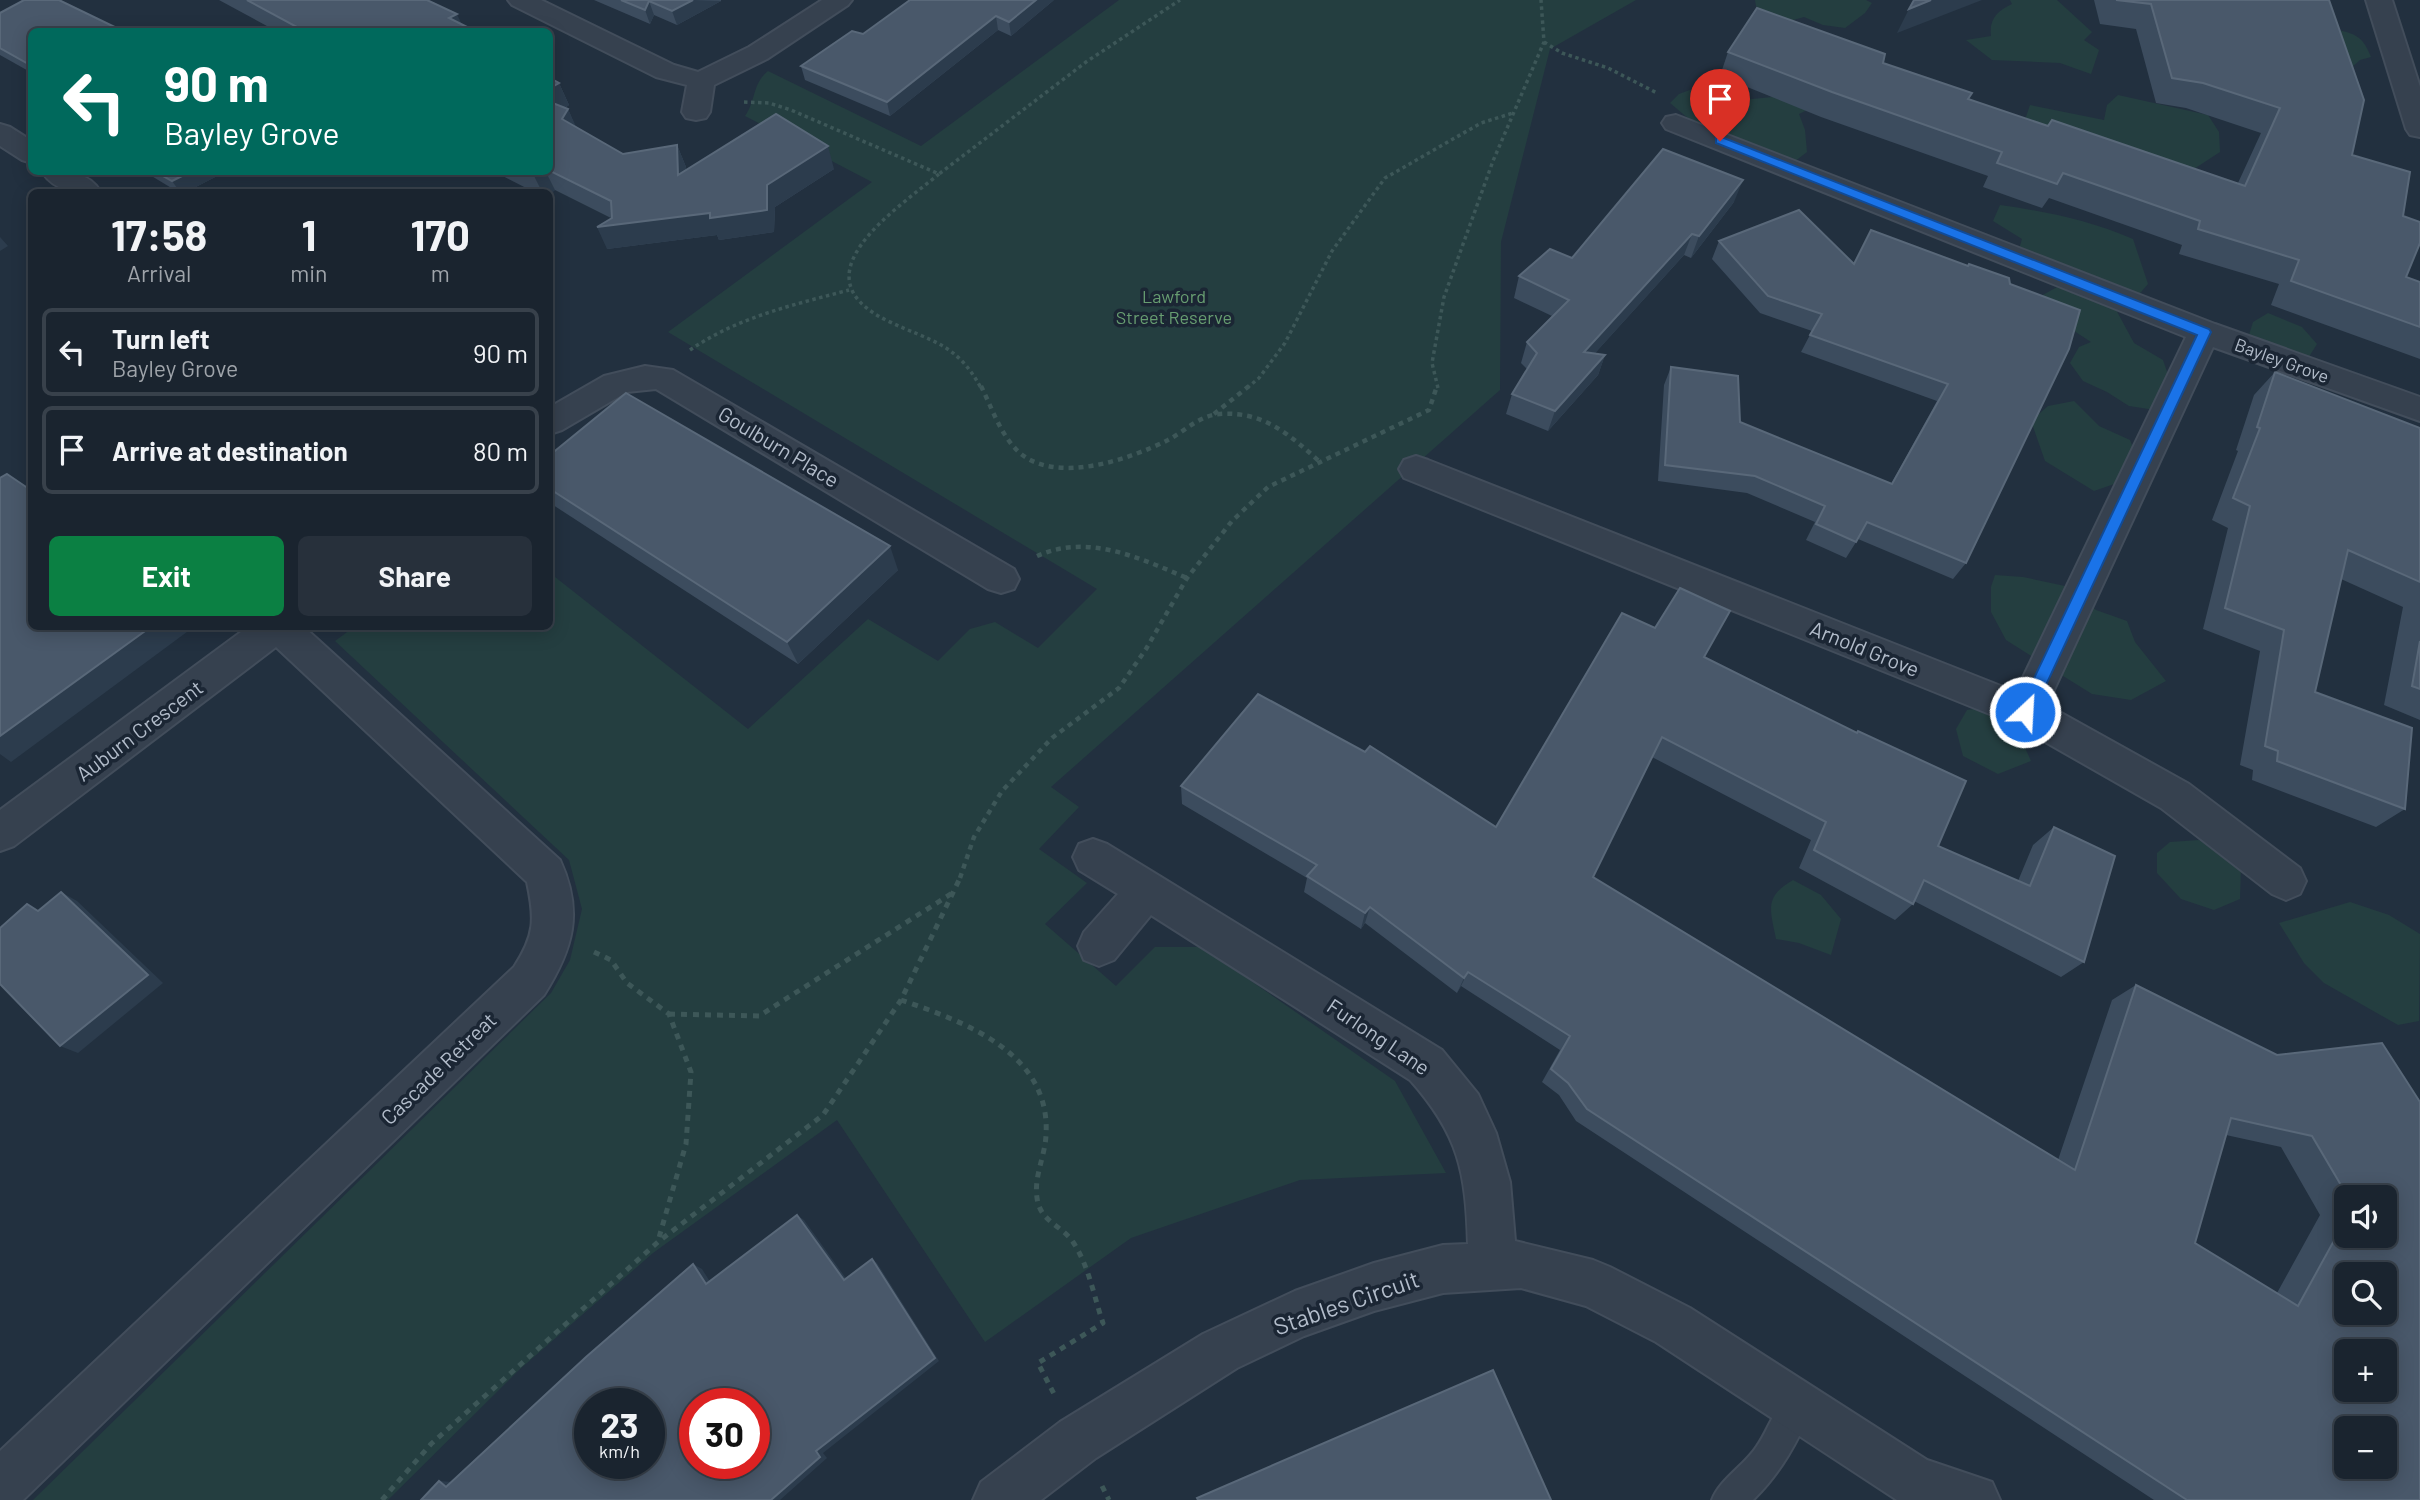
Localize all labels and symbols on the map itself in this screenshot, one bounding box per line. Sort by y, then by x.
pin [1690,69,1750,141]
park label: Lawford Street Reserve [1116,285,1232,328]
street label: Bayley Grove [2232,333,2332,387]
street label: Goulburn Place [714,400,844,492]
street label: Arnold Grove [1807,615,1923,681]
street label: Auburn Crescent [71,674,207,786]
position arrow [1988,675,2062,749]
street label: Furlong Lane [1323,992,1435,1080]
street label: Cascade Retreat [375,1007,501,1129]
street label: Stables Circuit [1269,1264,1423,1340]
speed limit sign: 30 [679,1388,770,1479]

